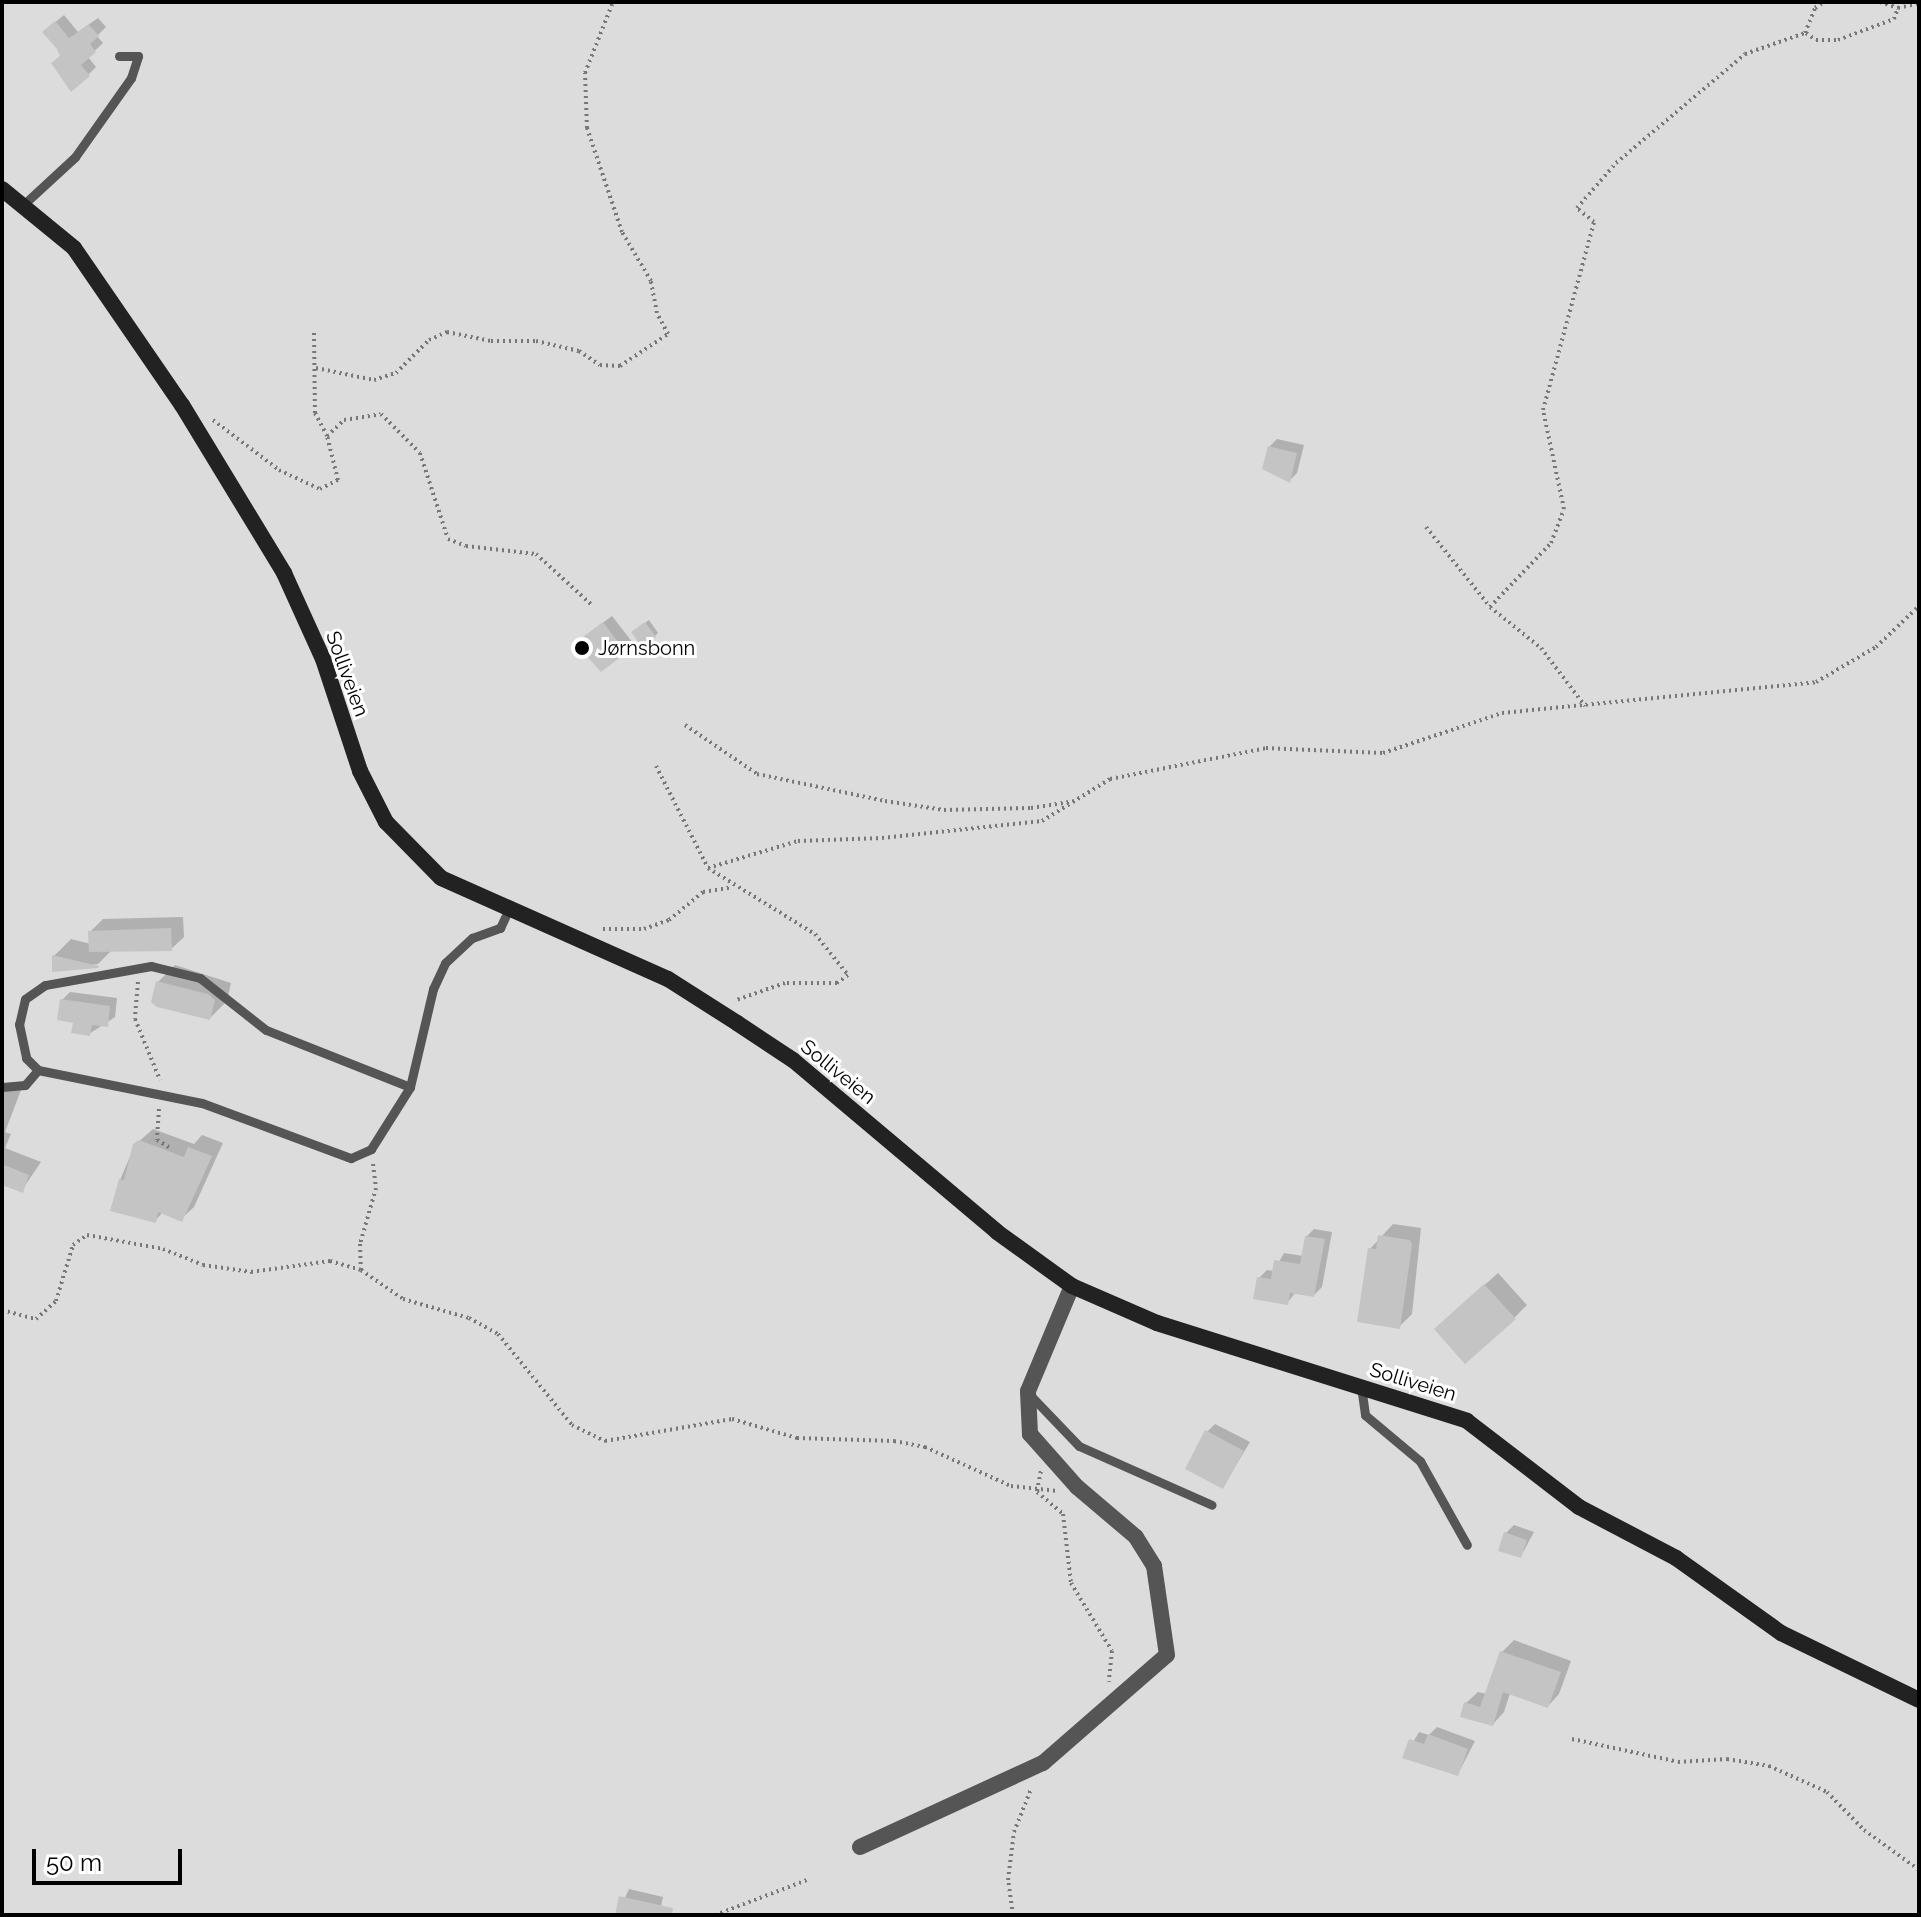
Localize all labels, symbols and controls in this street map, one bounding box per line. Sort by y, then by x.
street label: Solliveien [320,628,374,720]
place label: Jørnsbonn [598,636,695,660]
marker: Jørnsbonn [573,639,591,657]
street label: Solliveien [796,1035,880,1109]
street label: Solliveien [1367,1358,1459,1406]
scale bar [36,1833,186,1883]
text: 50 m [46,1848,102,1877]

